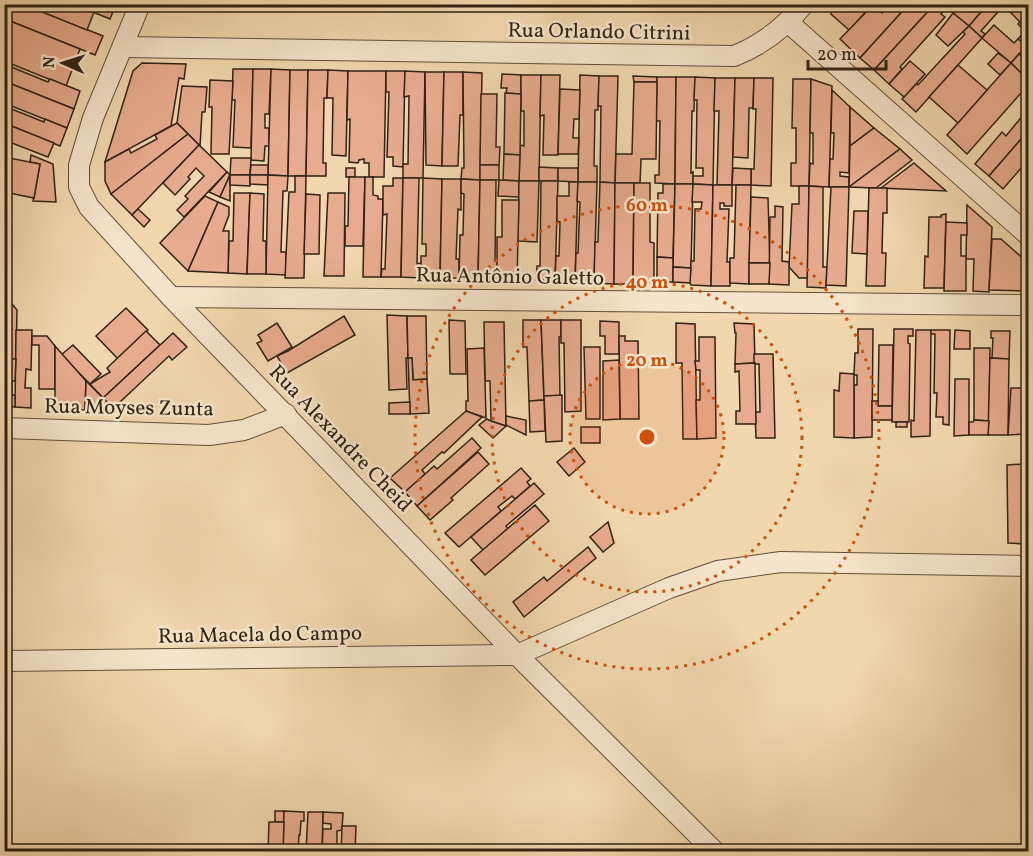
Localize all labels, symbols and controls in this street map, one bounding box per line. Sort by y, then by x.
street label: Rua Orlando Citrini [507,16,691,49]
north arrow [33,33,93,93]
scale bar [808,33,886,71]
text: 20 m [817,43,857,68]
text: N [39,56,61,69]
text: 60 m [626,194,668,219]
street label: Rua Antônio Galetto [416,261,604,294]
text: 40 m [626,271,668,296]
text: 20 m [626,349,668,374]
street label: Rua Alexandre Cheid [262,359,418,519]
street label: Rua Moyses Zunta [44,393,214,424]
centre of rings [637,427,657,447]
street label: Rua Macela do Campo [158,619,362,652]

